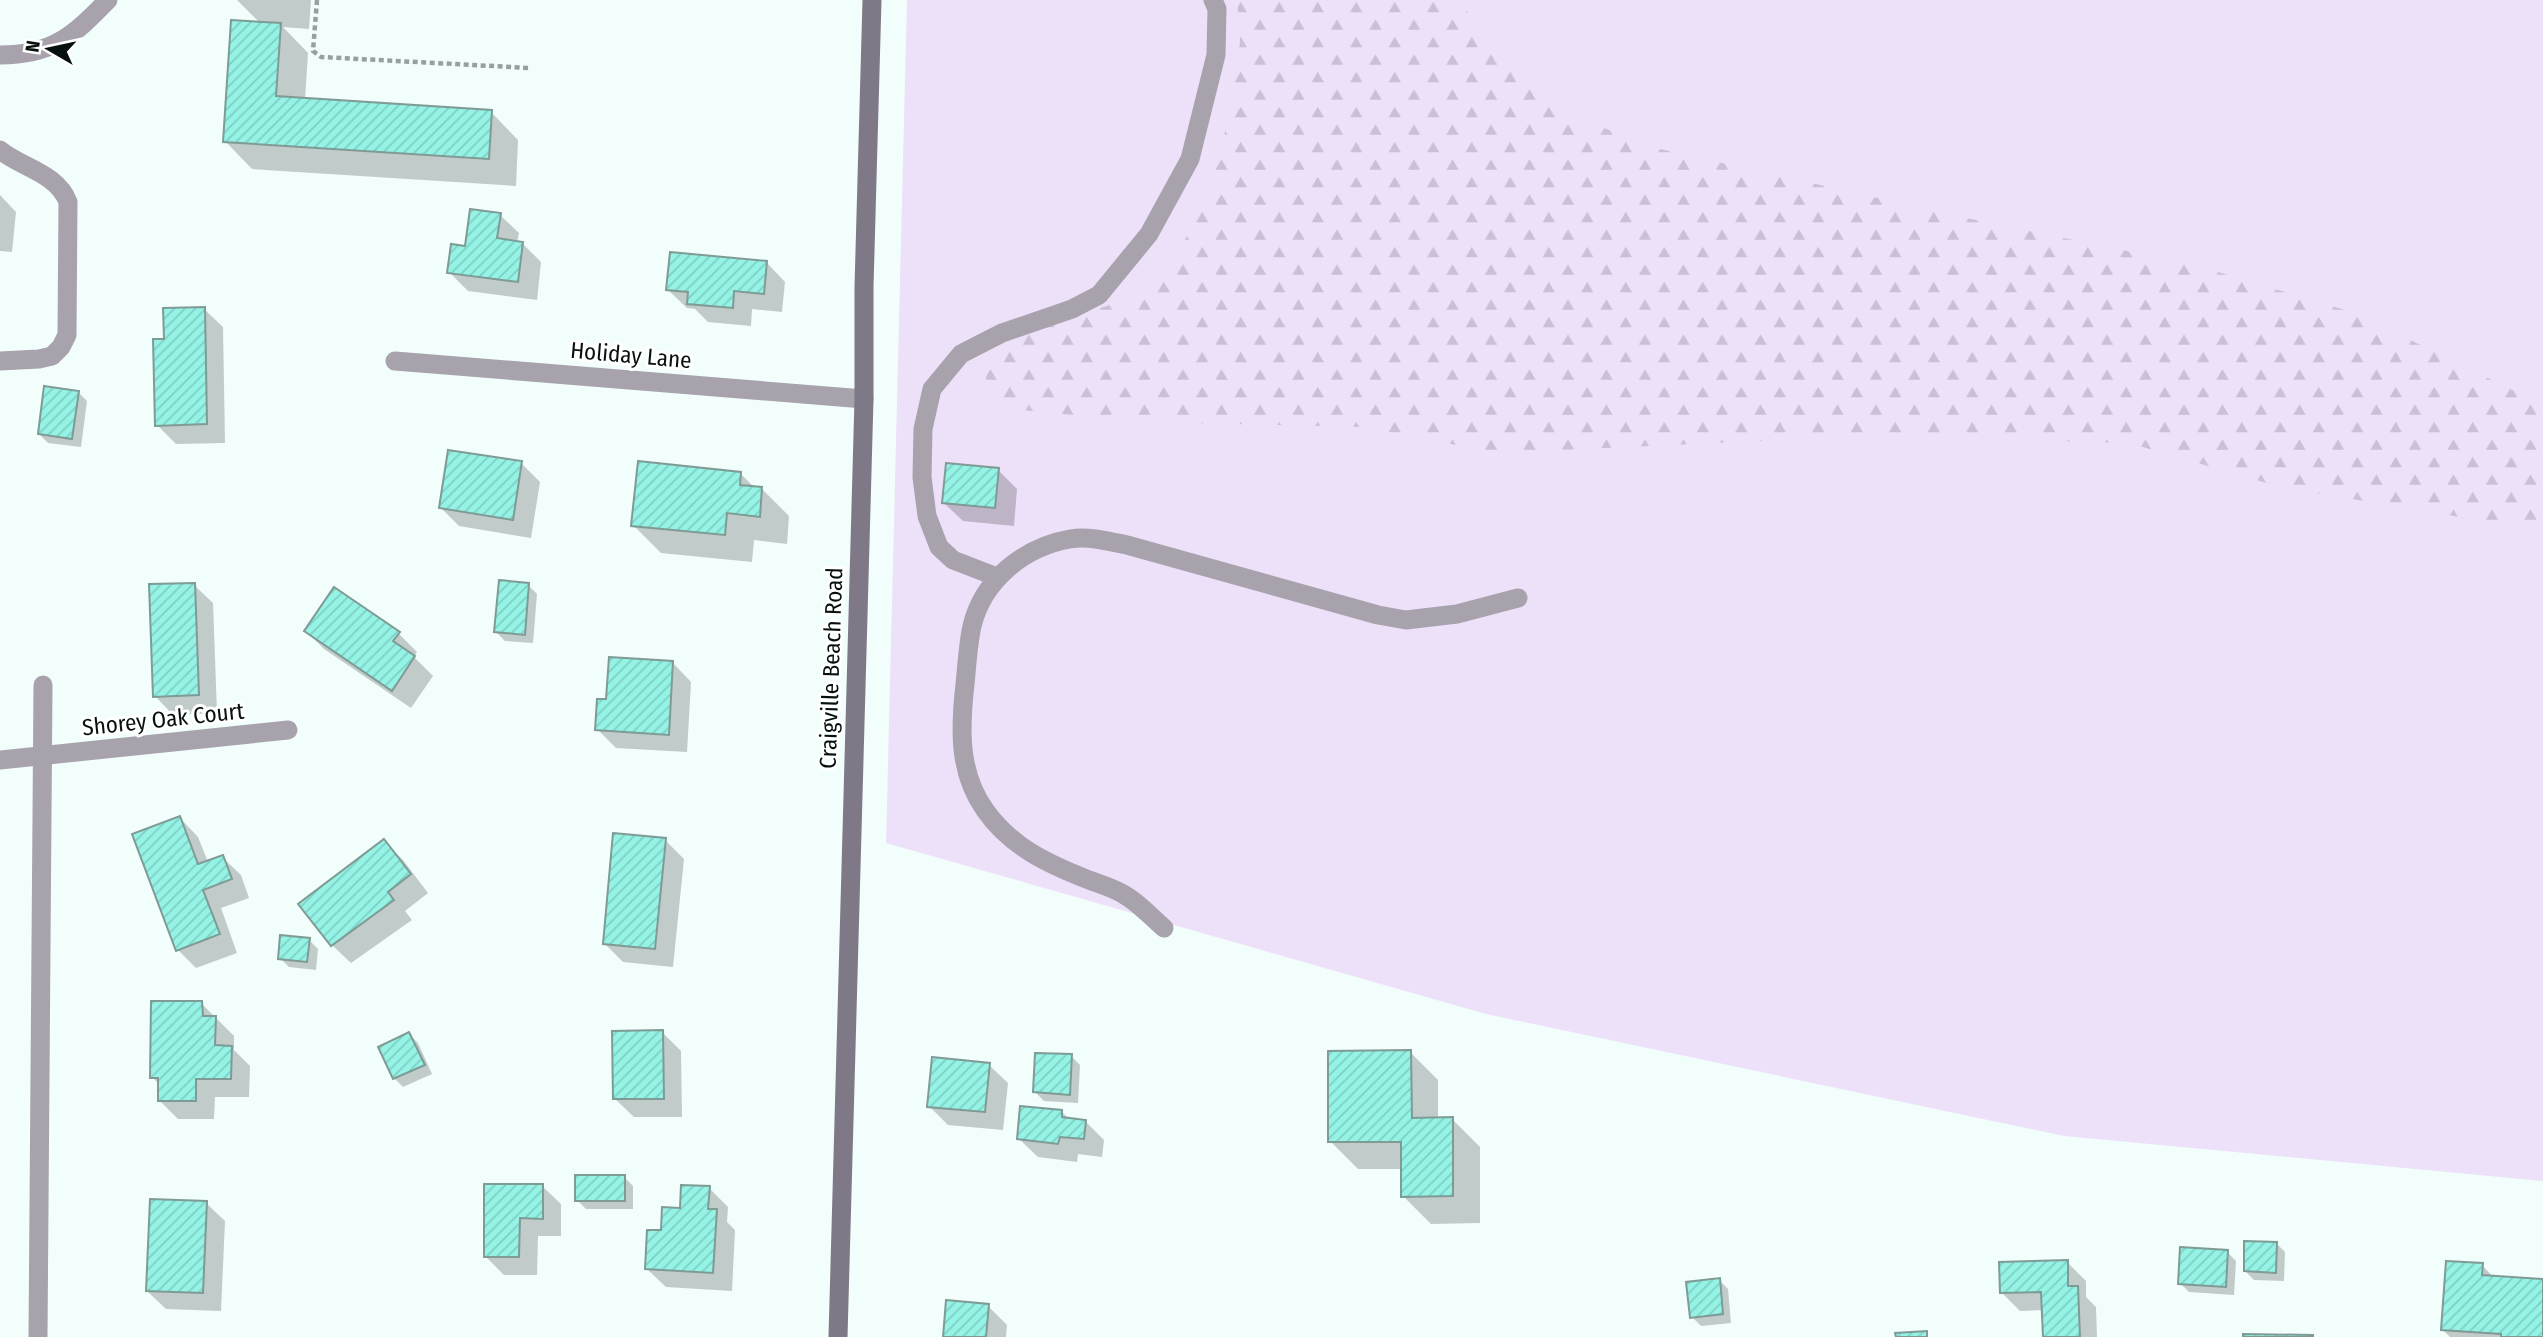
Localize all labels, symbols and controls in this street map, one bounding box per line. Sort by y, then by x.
north arrow [14,14,84,84]
text: N [20,39,45,54]
street label: Holiday Lane [569,336,693,374]
street label: Craigville Beach Road [813,567,849,769]
street label: Shorey Oak Court [81,697,246,741]

